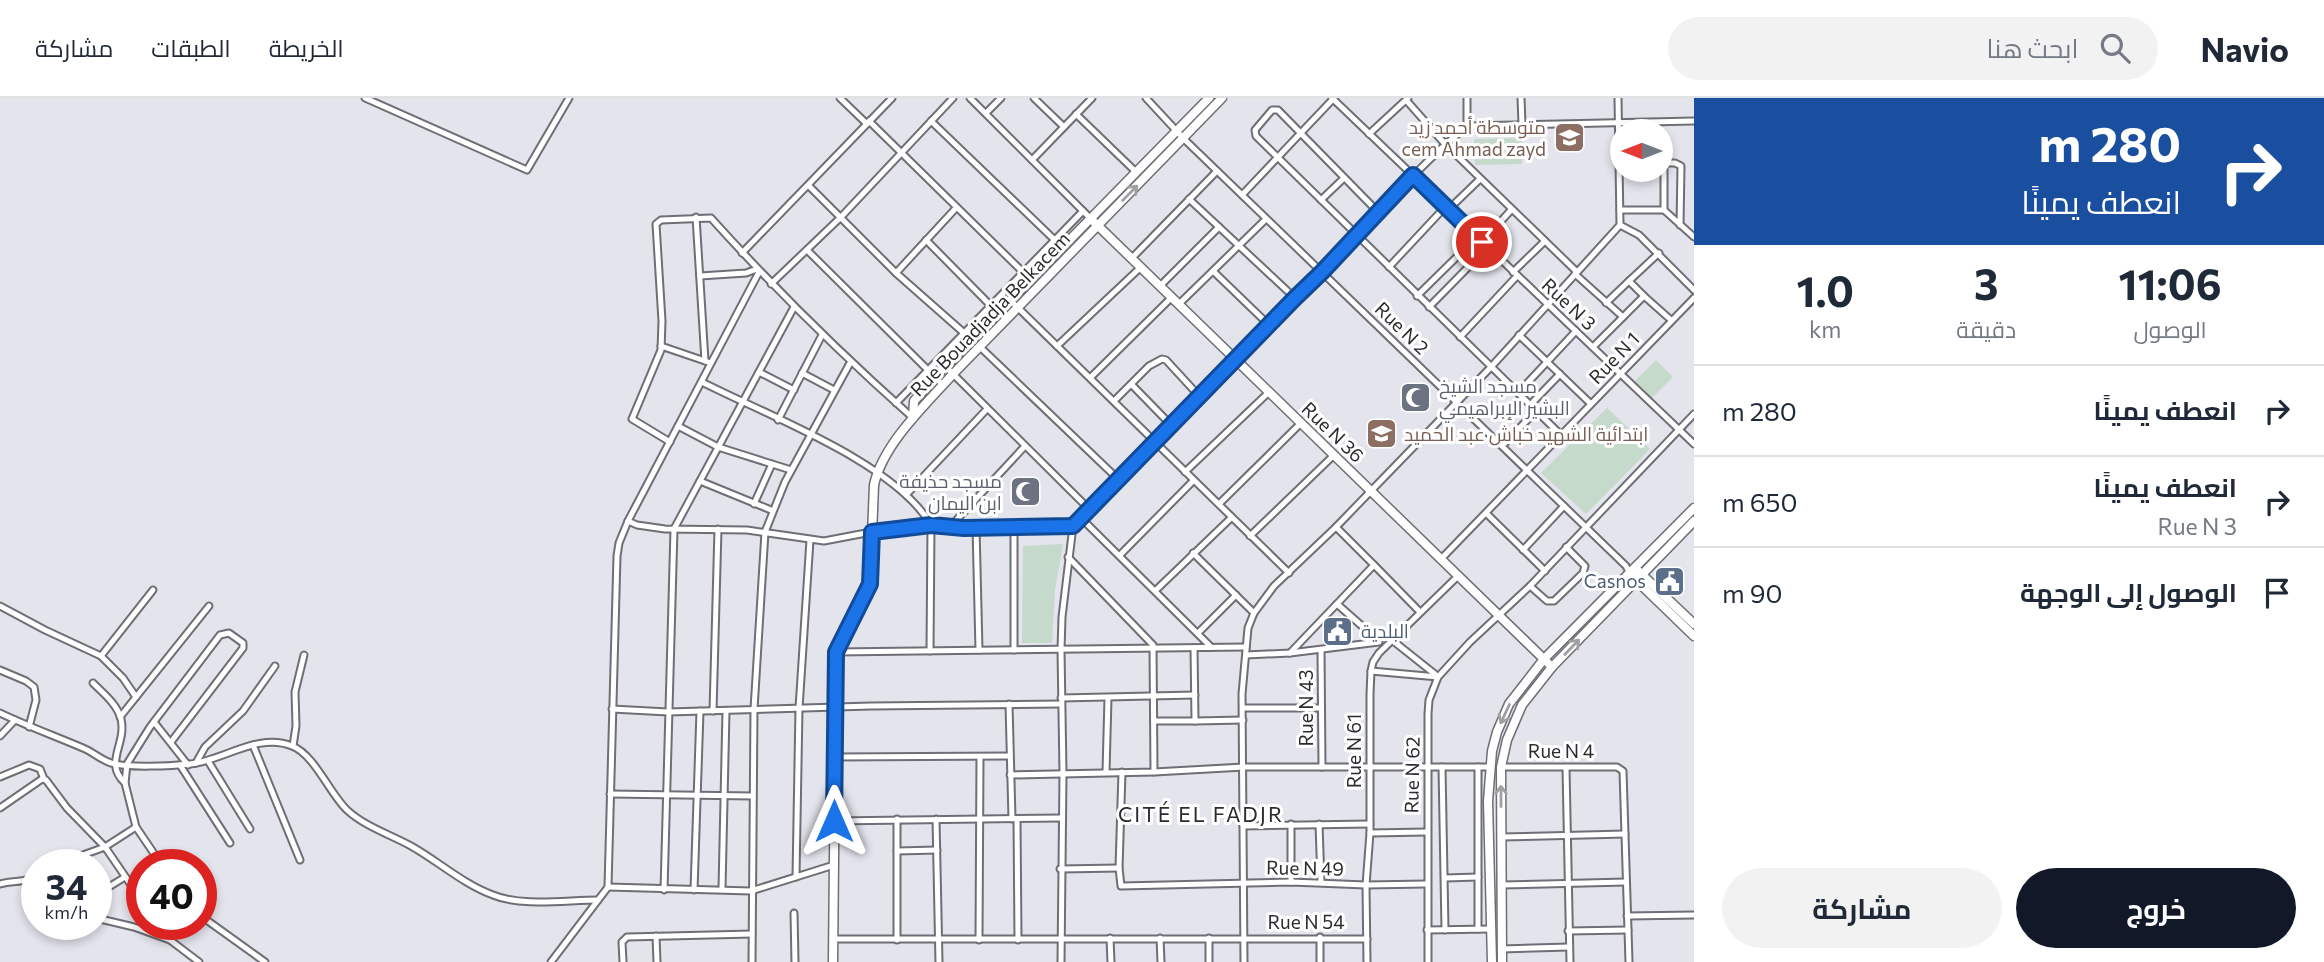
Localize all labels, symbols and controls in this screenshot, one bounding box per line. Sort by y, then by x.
search box [1668,17,2158,80]
text: Navio [2200,28,2289,69]
icon: search [2096,29,2134,67]
text: ابحث هنا [1987,32,2078,63]
text: مشاركة [35,33,113,62]
text: الطبقات [151,33,231,62]
text: الخريطة [269,33,344,62]
text: 280 m [2038,112,2181,172]
place label: متوسطة أحمد زيد cem Ahmad zayd [1402,115,1546,160]
north arrow [1610,119,1673,182]
map controls [1610,119,1673,182]
school or university icon: متوسطة أحمد زيد cem Ahmad zayd [1552,121,1586,155]
icon: right [2205,126,2296,217]
text: انعطف يمينًا [2021,181,2181,221]
one-way arrow [1122,185,1139,202]
pin [1452,212,1512,272]
icon: arrive [1463,223,1501,261]
street label: Rue Bouadjadja Belkacem [905,227,1074,401]
text: 3 [1974,257,1998,309]
text: 11:06 [2119,257,2222,309]
text: 1.0 [1796,264,1854,316]
street label: Rue N 3 [1537,273,1601,334]
street label: Rue N 2 [1371,297,1434,359]
text: km [1809,315,1841,343]
text: دقيقة [1956,315,2016,343]
text: الوصول [2133,315,2207,343]
street label: Rue N 1 [1583,327,1644,388]
place label: مسجد الشيخ البشير الإبراهيمي [1439,374,1570,423]
mosque icon: مسجد الشيخ البشير الإبراهيمي [1399,380,1433,414]
icon: right [2258,392,2296,430]
text: انعطف يمينًا [2093,394,2237,425]
text: 280 m [1722,395,1797,426]
street label: Rue N 36 [1298,397,1369,467]
school or university icon: ابتدائية الشهيد خباش عبد الحميد [1364,417,1398,451]
place label: ابتدائية الشهيد خباش عبد الحميد [1404,422,1648,446]
place label: مسجد حذيفة ابن اليمان [899,469,1002,515]
text: انعطف يمينًا [2093,471,2237,502]
mosque icon: مسجد حذيفة ابن اليمان [1008,475,1042,509]
icon: right [2258,483,2296,521]
text: 650 m [1722,486,1797,517]
text: Rue N 3 [2157,512,2237,540]
public building icon: Casnos [1652,564,1686,598]
place label: Casnos [1584,569,1646,592]
icon: arrive [2258,574,2296,612]
text: الوصول إلى الوجهة [2020,576,2237,607]
text: 90 m [1722,577,1782,608]
public building icon: البلدية [1321,614,1355,648]
place label: البلدية [1361,619,1409,642]
one-way arrow [1563,639,1580,656]
street label: Rue N 43 [1294,669,1317,747]
one-way arrow [1498,703,1511,724]
street label: Rue N 61 [1342,714,1365,788]
street label: Rue N 62 [1399,736,1424,814]
street label: Rue N 4 [1528,739,1594,762]
position arrow [797,784,871,858]
one-way arrow [1494,785,1508,808]
district label: CITÉ EL FADJR [1118,801,1284,826]
speed limit sign: 40 [126,849,217,940]
street label: Rue N 49 [1266,855,1344,880]
text: 34 [46,864,87,907]
button: مشاركة [1722,868,2002,948]
button: خروج [2016,868,2296,948]
text: km/h [45,901,88,923]
street label: Rue N 54 [1267,910,1345,933]

